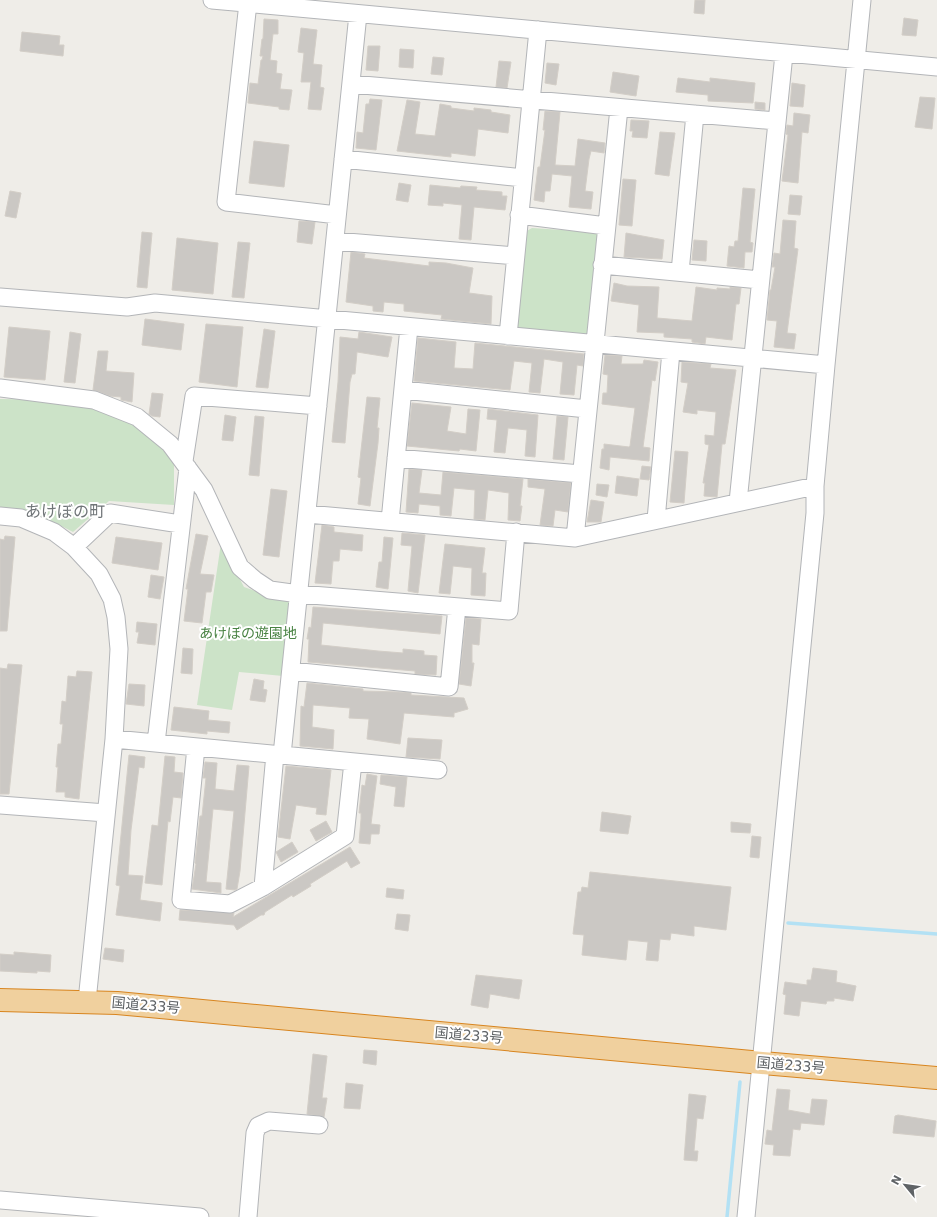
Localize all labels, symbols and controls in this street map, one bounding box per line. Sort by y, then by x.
district label: あけぼの町 [25,502,105,521]
park label: あけぼの遊園地 [199,625,297,641]
street label: 国道233号 [111,994,181,1016]
street label: 国道233号 [434,1024,504,1046]
street label: 国道233号 [756,1054,826,1076]
north arrow [885,1165,925,1205]
text: N [889,1173,905,1188]

